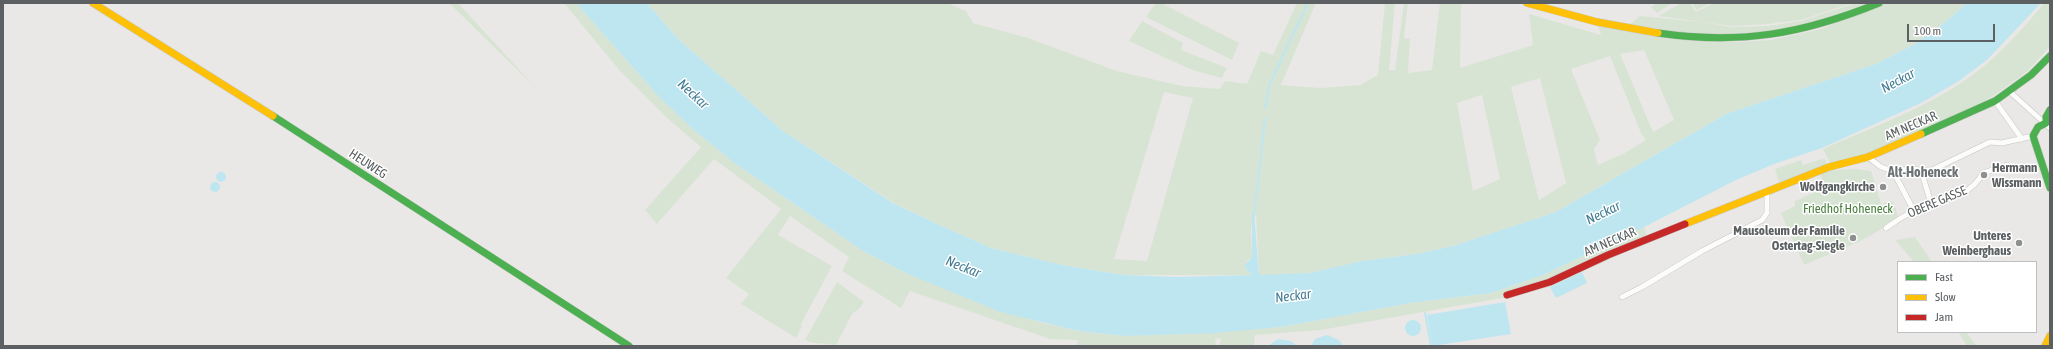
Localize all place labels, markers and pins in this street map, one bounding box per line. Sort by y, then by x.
place label: Hermann Wissmann [1992,160,2042,191]
marker: Hermann Wissmann [1979,170,1989,180]
place label: Wolfgangkirche [1800,179,1875,195]
marker: Wolfgangkirche [1878,182,1888,192]
place label: Mausoleum der Familie Ostertag-Siegle [1733,223,1845,254]
place label: Unteres Weinberghaus [1942,228,2011,259]
marker: Mausoleum der Familie Ostertag-Siegle [1848,233,1858,243]
marker: Unteres Weinberghaus [2014,238,2024,248]

